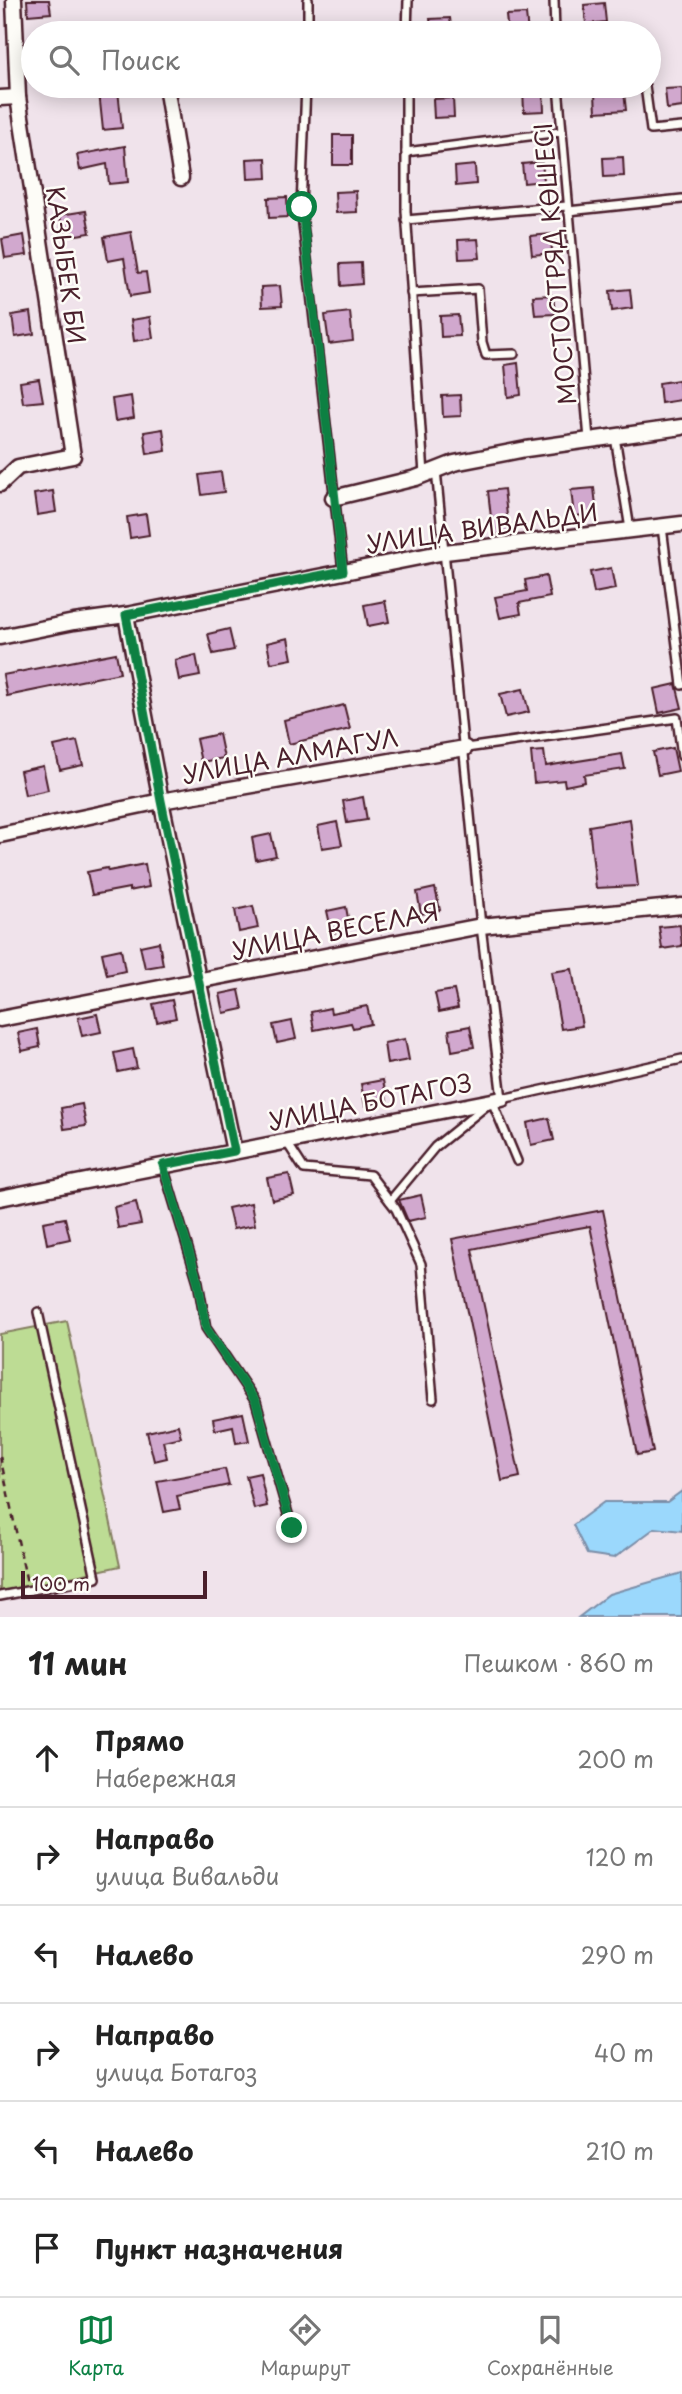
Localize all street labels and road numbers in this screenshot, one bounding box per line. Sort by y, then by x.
street label: МОСТООТРЯД КӨШЕСІ [524,122,584,406]
street label: КАЗЫБЕК БИ [38,184,96,346]
street label: УЛИЦА ВИВАЛЬДИ [364,493,600,561]
street label: УЛИЦА АЛМАГУЛ [179,718,401,792]
street label: УЛИЦА ВЕСЕЛАЯ [228,892,442,968]
street label: УЛИЦА БОТАГОЗ [265,1064,475,1138]

